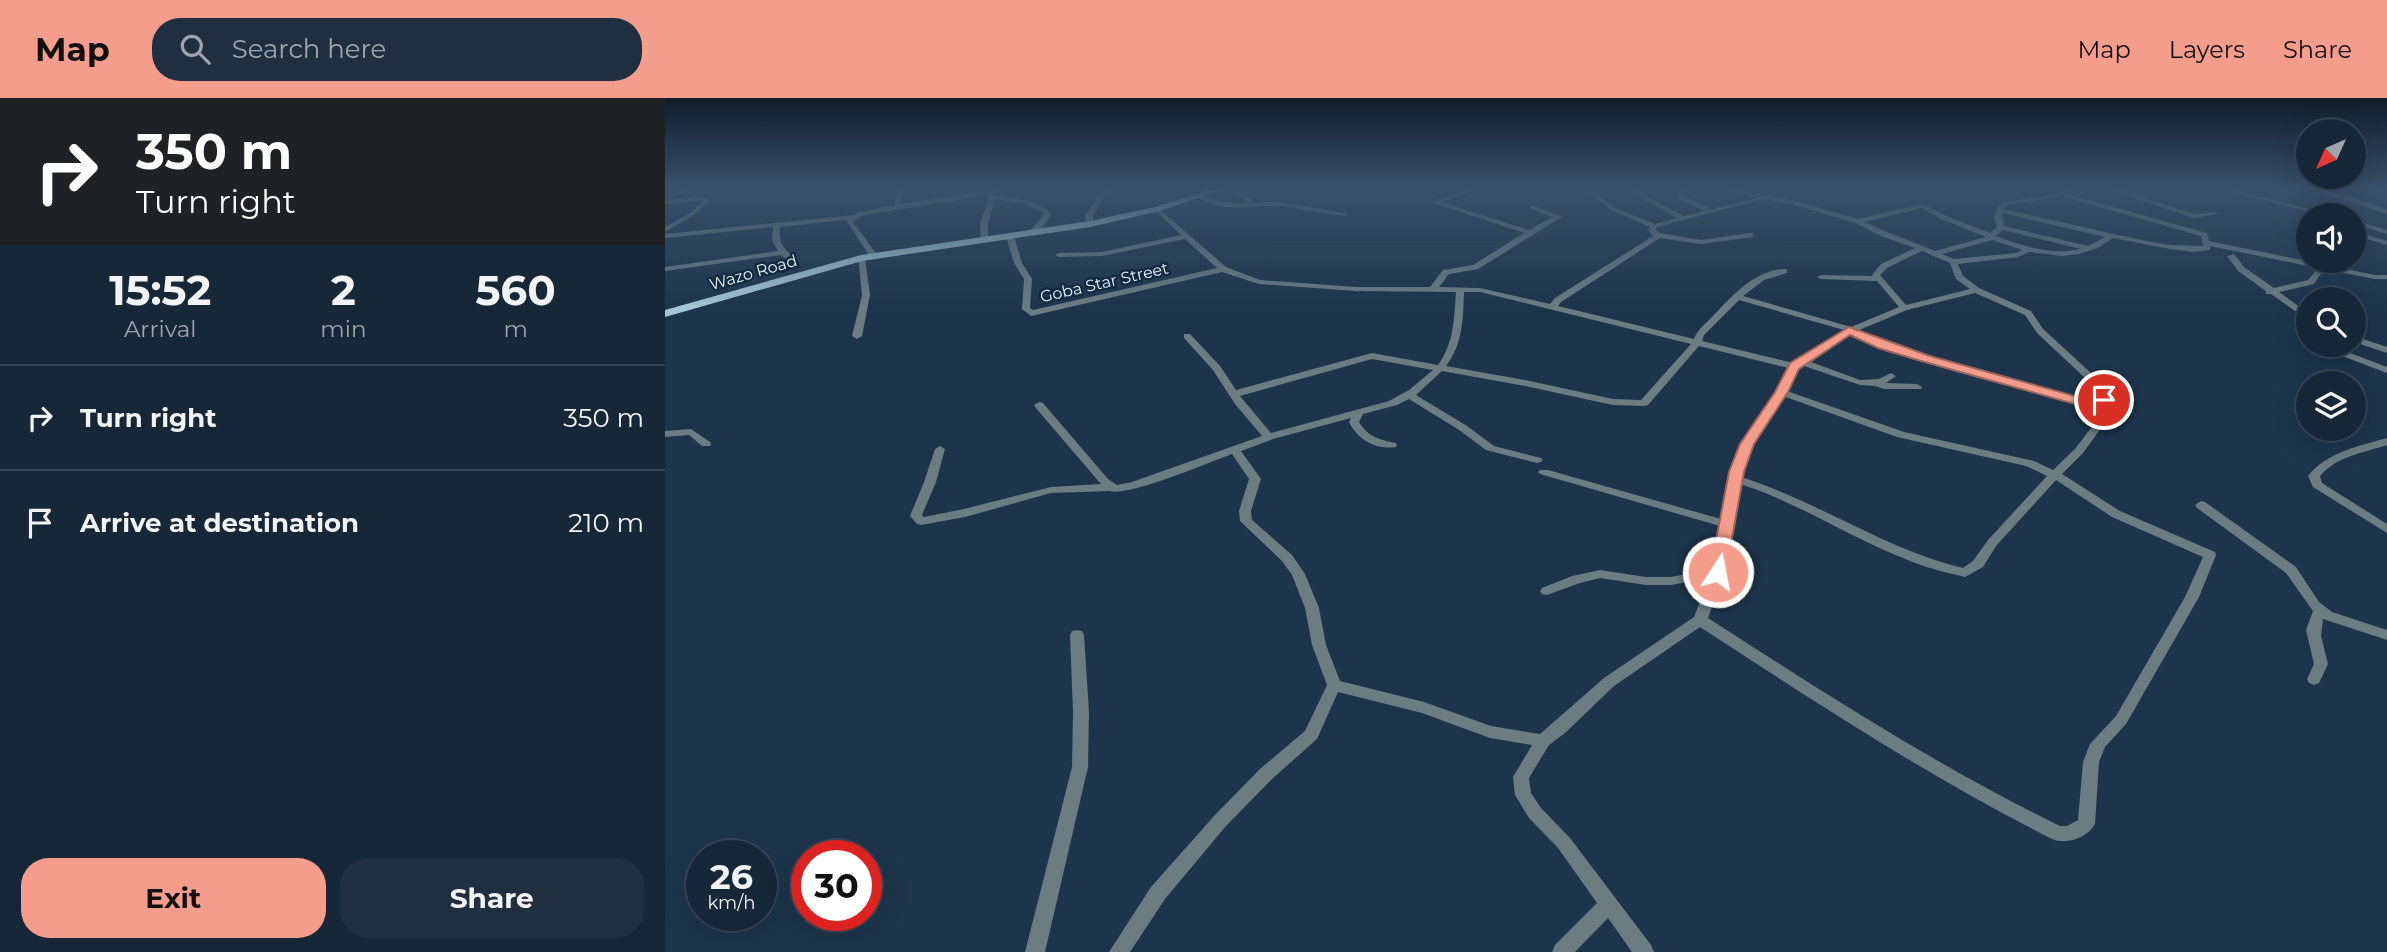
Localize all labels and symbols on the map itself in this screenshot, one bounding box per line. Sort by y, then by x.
north arrow [2296,119,2366,189]
street label: Wazo Road [707,251,799,294]
street label: Goba Star Street [1038,258,1171,307]
pin [2074,370,2134,430]
position arrow [1681,535,1755,609]
speed limit sign: 30 [791,840,882,931]

